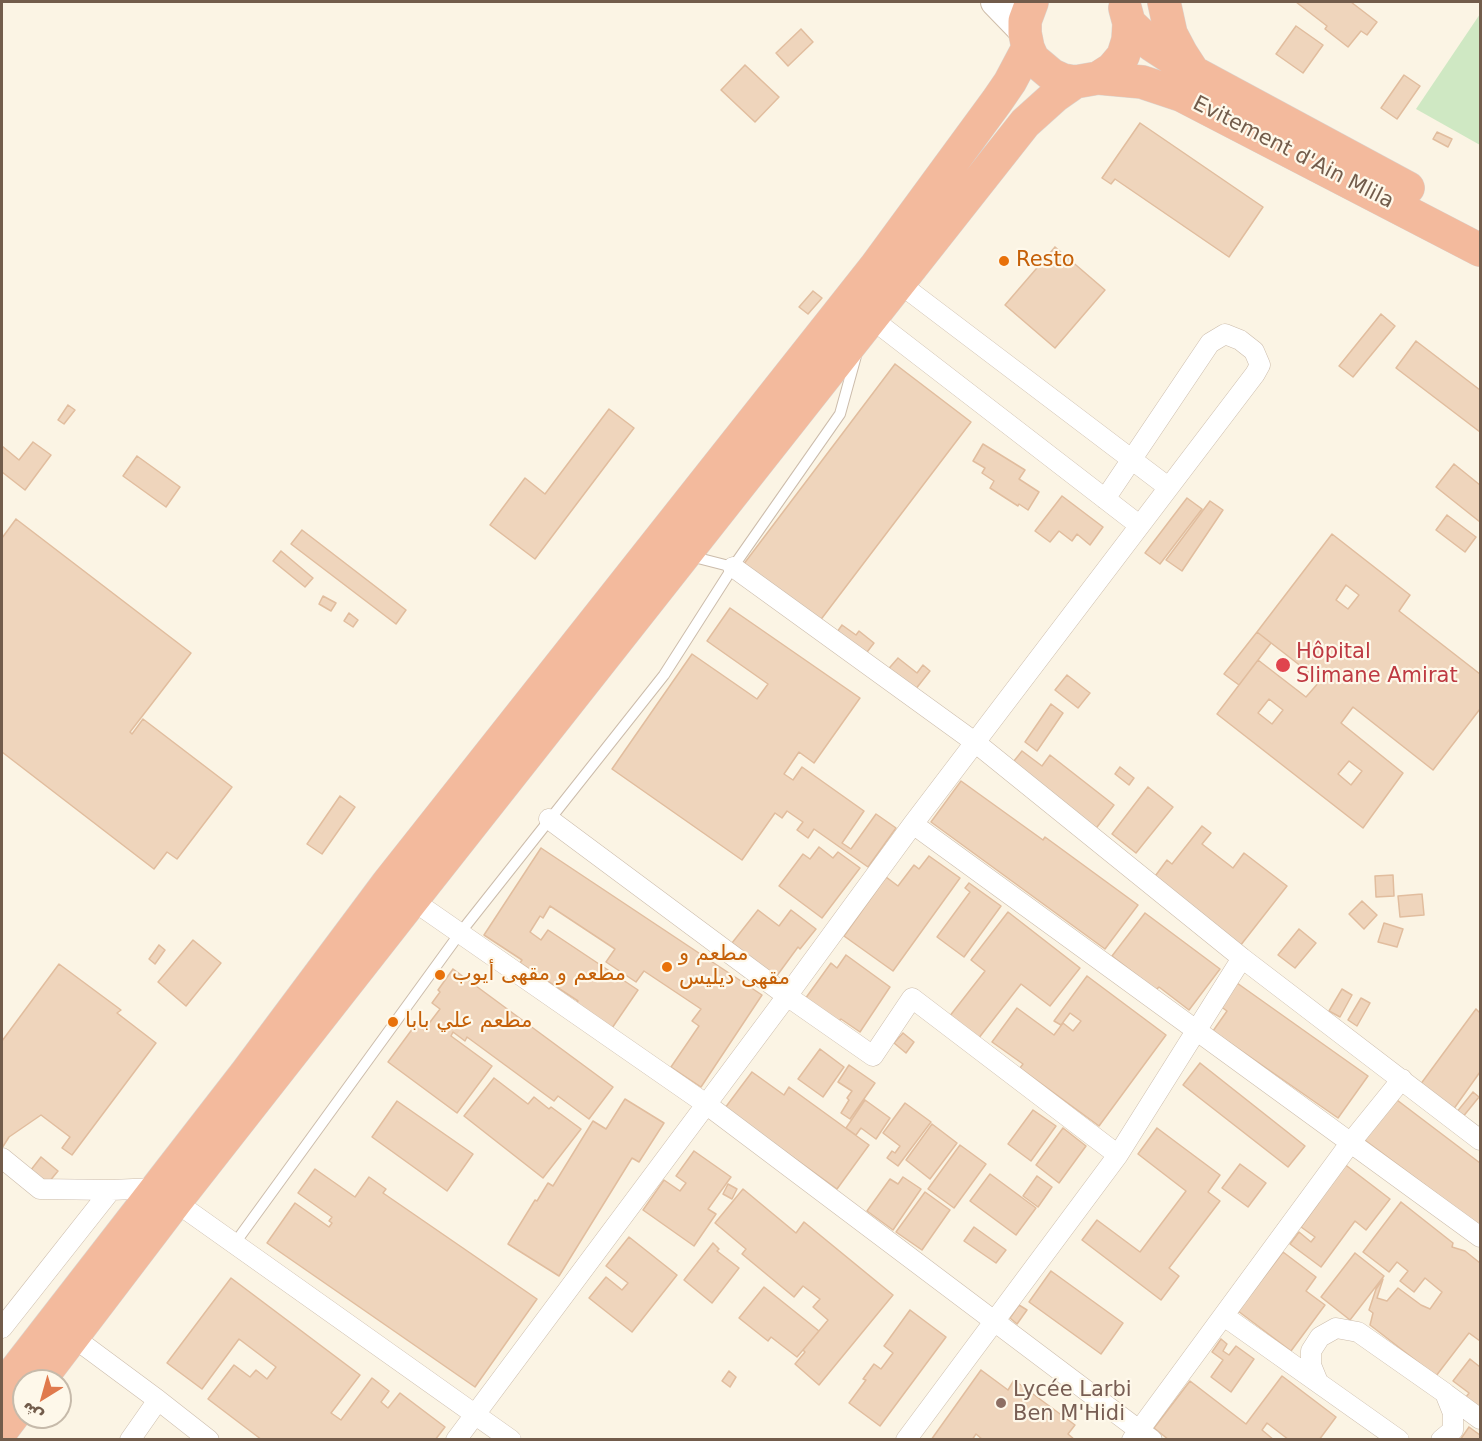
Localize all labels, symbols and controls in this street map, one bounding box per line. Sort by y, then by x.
street label: Evitement d'Ain Mlila [1188,91,1398,215]
place label: Resto [1016,248,1075,274]
marker: Resto [997,254,1011,268]
place label: Hôpital Slimane Amirat [1296,640,1458,690]
marker: Hôpital Slimane Amirat [1274,656,1292,674]
place label: مطعم و مقهى ديليس [679,942,790,992]
marker: مطعم و مقهى ديليس [660,960,674,974]
place label: مطعم و مقهى أيوب [452,962,626,988]
marker: مطعم و مقهى أيوب [433,968,447,982]
place label: مطعم علي بابا [405,1009,532,1035]
marker: مطعم علي بابا [386,1015,400,1029]
north arrow [12,1369,72,1429]
place label: Lycée Larbi Ben M'Hidi [1013,1378,1132,1428]
marker: Lycée Larbi Ben M'Hidi [994,1396,1008,1410]
text: ش [18,1398,47,1426]

